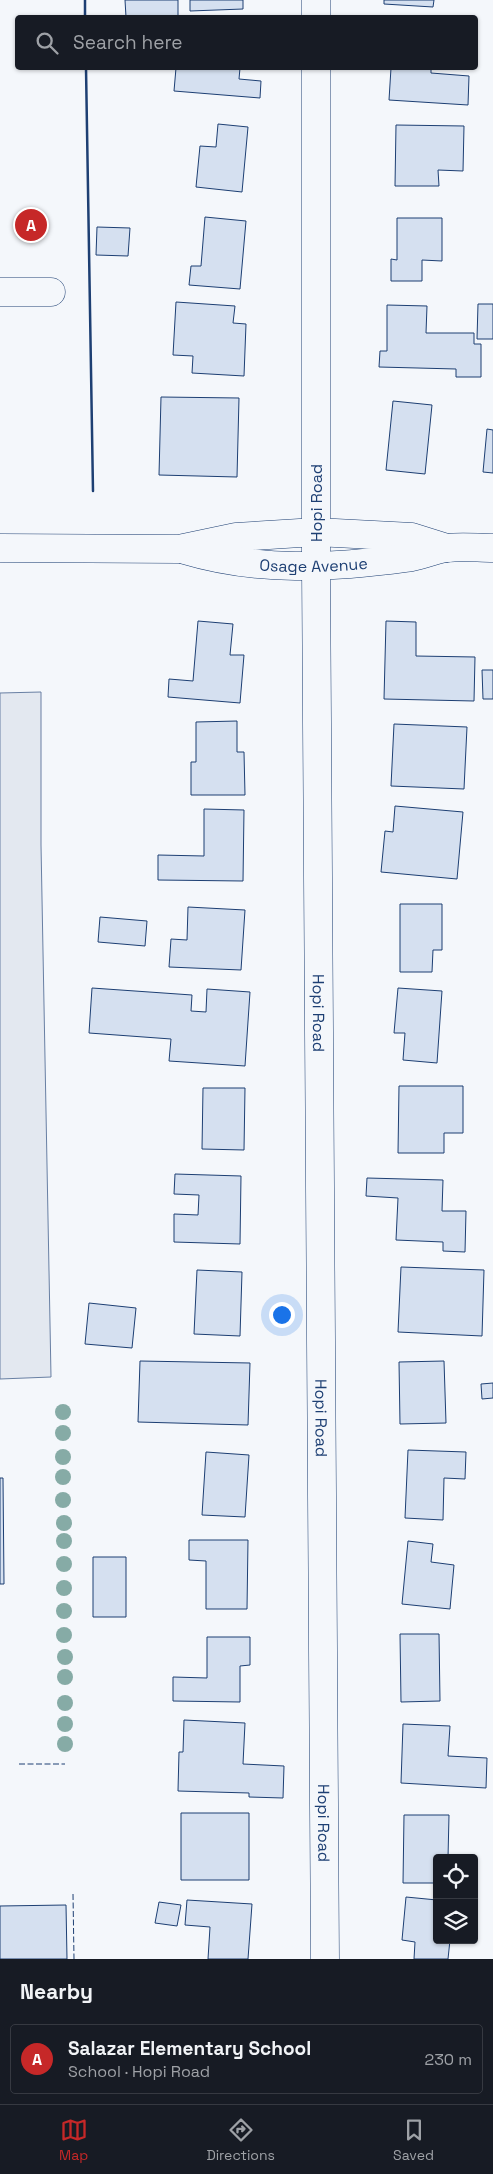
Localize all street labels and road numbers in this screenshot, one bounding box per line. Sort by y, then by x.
street label: Hopi Road [306,464,327,542]
street label: Osage Avenue [259,553,369,577]
street label: Hopi Road [308,974,329,1052]
street label: Hopi Road [310,1379,332,1457]
street label: Hopi Road [313,1784,334,1862]

